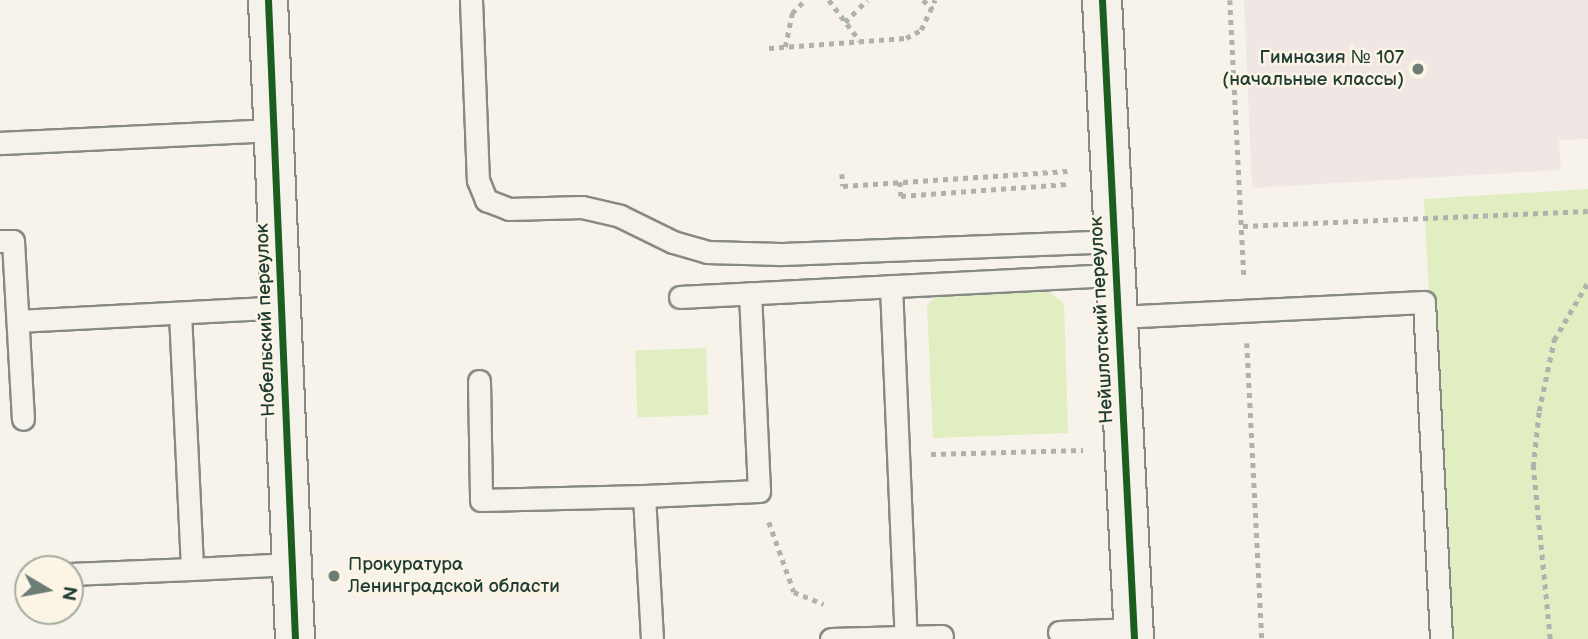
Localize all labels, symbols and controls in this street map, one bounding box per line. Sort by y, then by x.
place label: Гимназия № 107 (начальные классы) [1222,47,1404,91]
marker: Гимназия № 107 (начальные классы) [1410,61,1426,77]
street label: Нейшлотский переулок [1085,216,1119,424]
street label: Нобельский переулок [251,223,281,417]
place label: Прокуратура Ленинградской области [348,554,560,598]
north arrow [14,555,84,625]
marker: Прокуратура Ленинградской области [326,568,342,584]
text: N [56,584,81,602]

